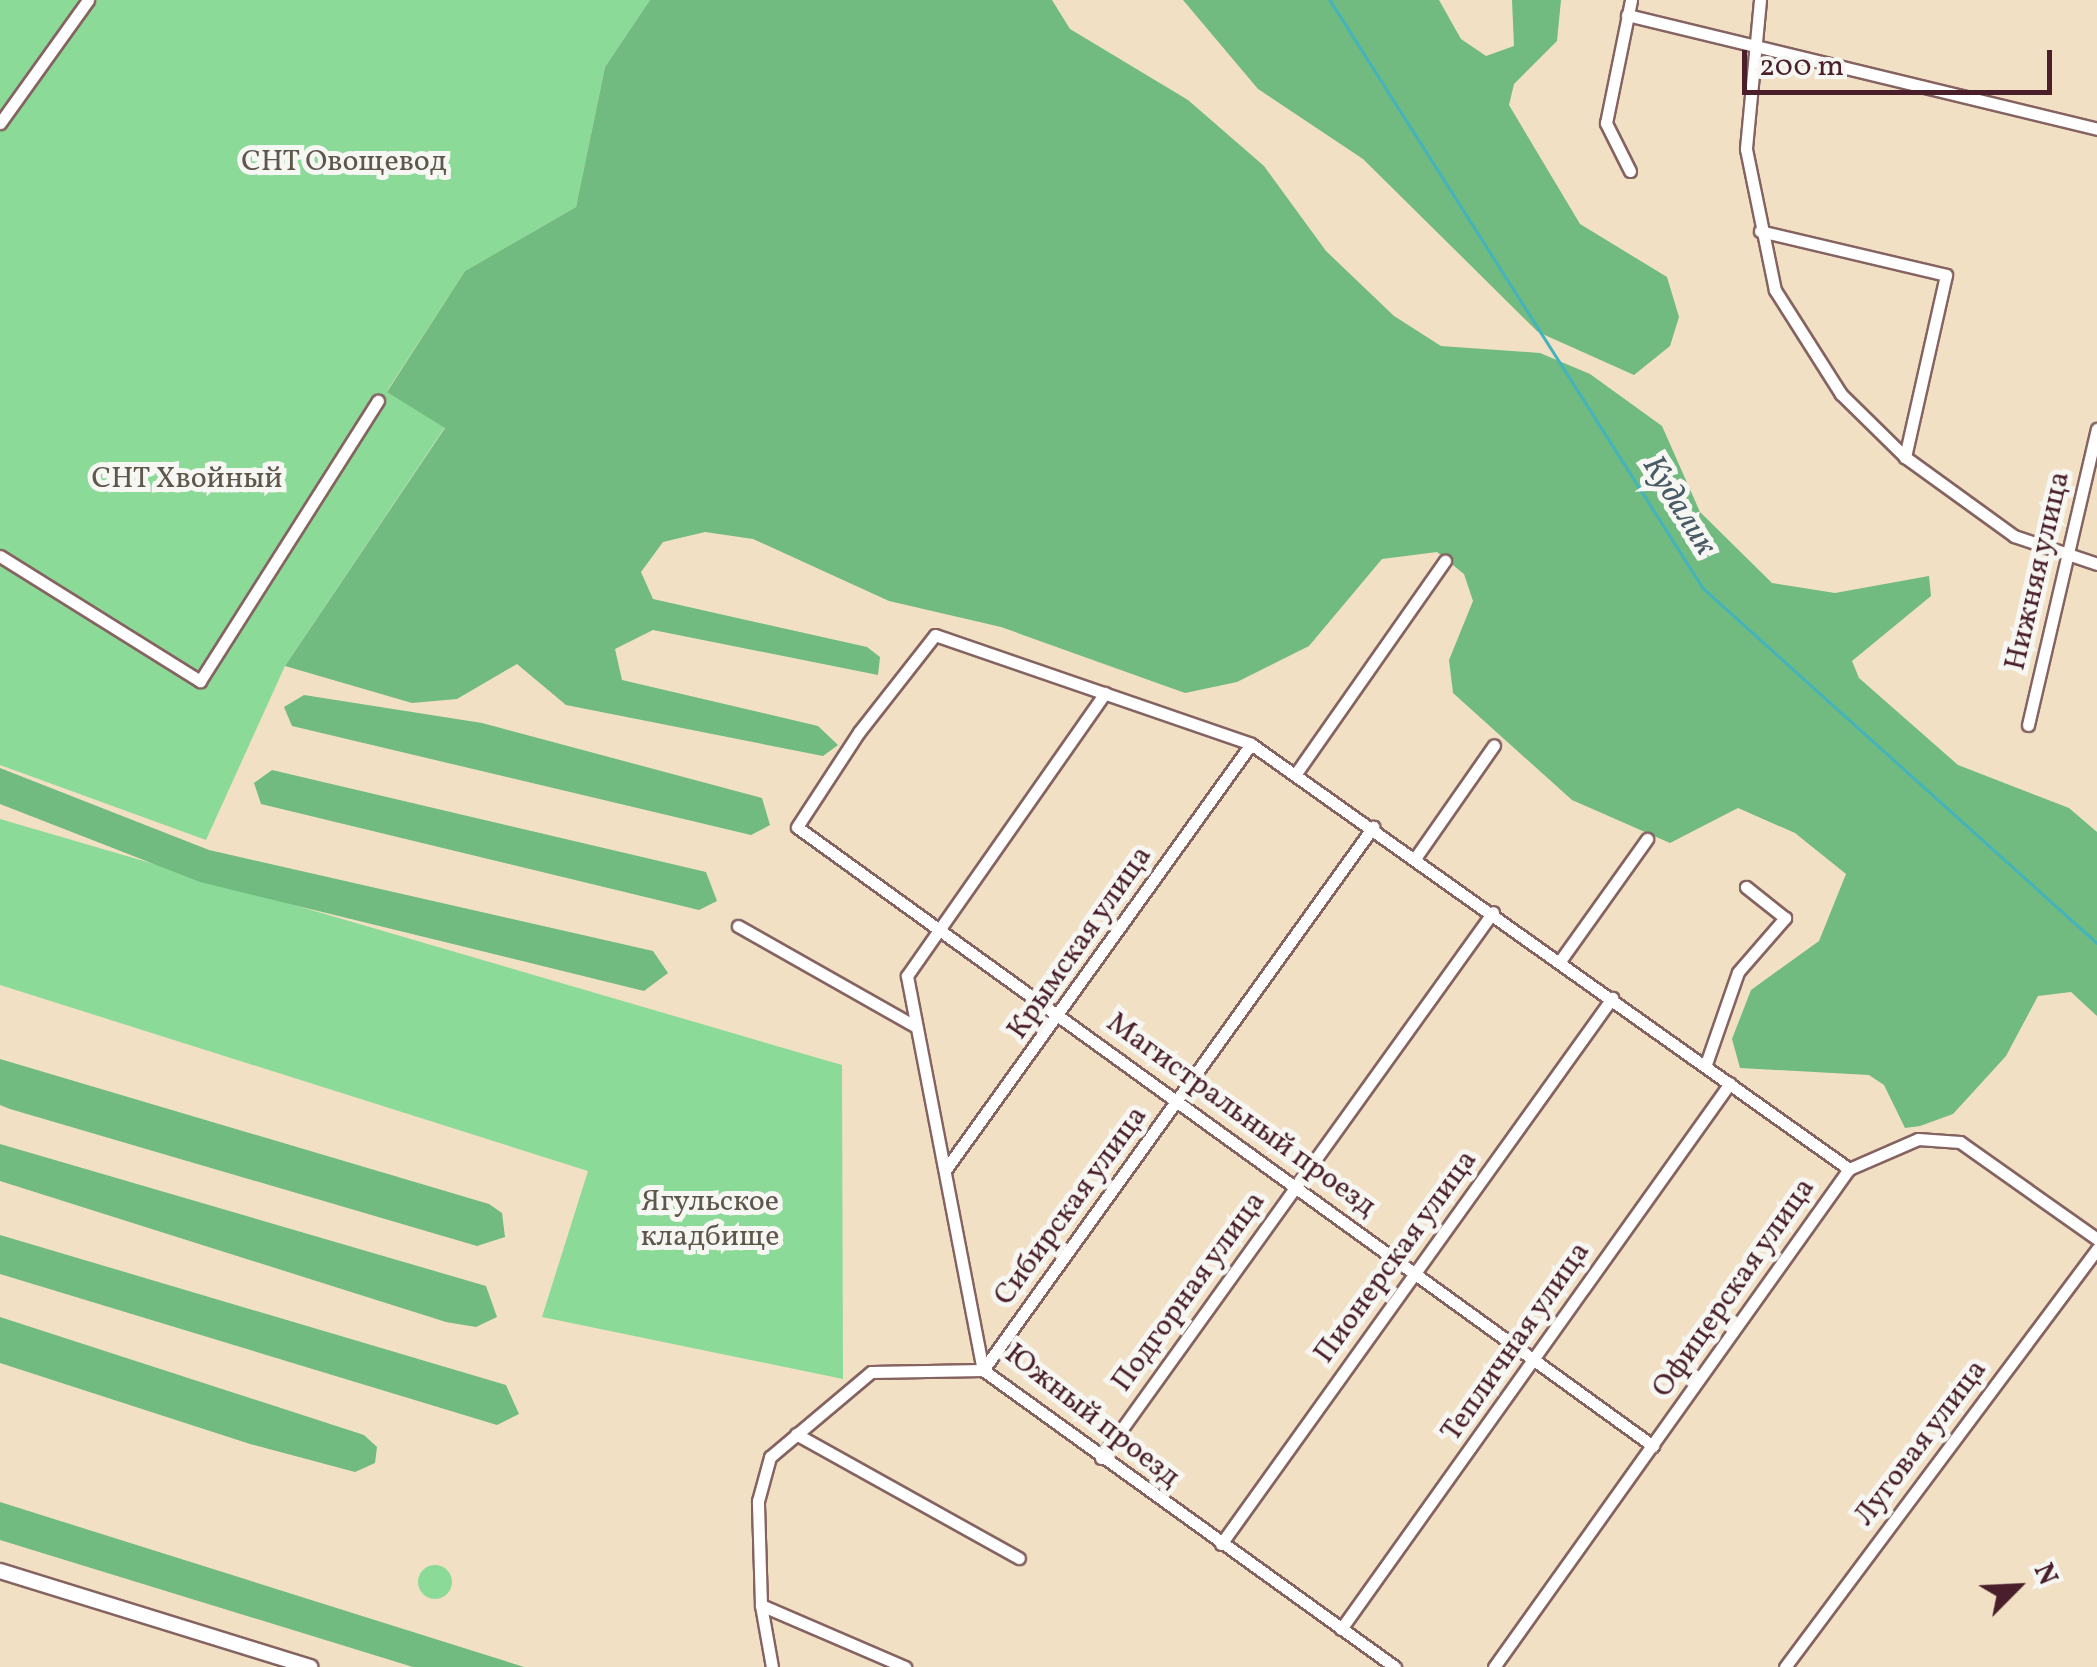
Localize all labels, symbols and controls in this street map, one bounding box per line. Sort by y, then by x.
scale bar [1747,30,2057,92]
text: 200 m [1759,46,1844,88]
park label: СНТ Овощевод [241,144,447,180]
water label: Кудалик [1633,449,1723,563]
park label: СНТ Хвойный [91,461,283,497]
street label: Нижняя улица [1998,468,2078,674]
street label: Крымская улица [1000,839,1160,1047]
street label: Магистральный проезд [1099,1005,1383,1225]
street label: Сибирская улица [986,1099,1156,1313]
street label: Пионерская улица [1306,1143,1486,1371]
street label: Офицерская улица [1644,1171,1824,1405]
park label: Ягульское кладбище [641,1184,779,1254]
street label: Подгорная улица [1104,1185,1274,1399]
street label: Тепличная улица [1434,1235,1598,1449]
street label: Южный проезд [997,1336,1187,1496]
street label: Луговая улица [1847,1352,1995,1534]
north arrow [1967,1537,2067,1637]
text: N [2023,1557,2067,1592]

